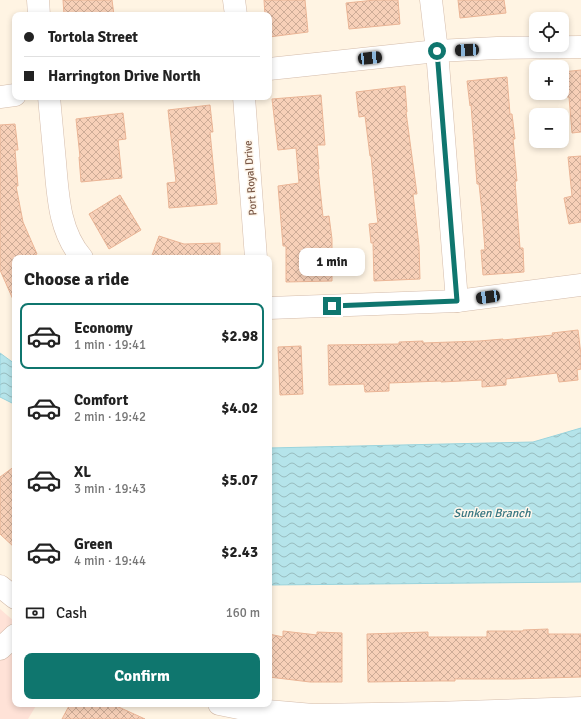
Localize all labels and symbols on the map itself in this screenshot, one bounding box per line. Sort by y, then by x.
route start [428,42,446,60]
car [455,43,479,57]
car [357,51,383,65]
street label: Port Royal Drive [241,140,260,216]
callout: 1 min [299,248,365,276]
car [475,289,501,305]
route end [323,297,341,315]
water label: Sunken Branch [454,506,531,521]

